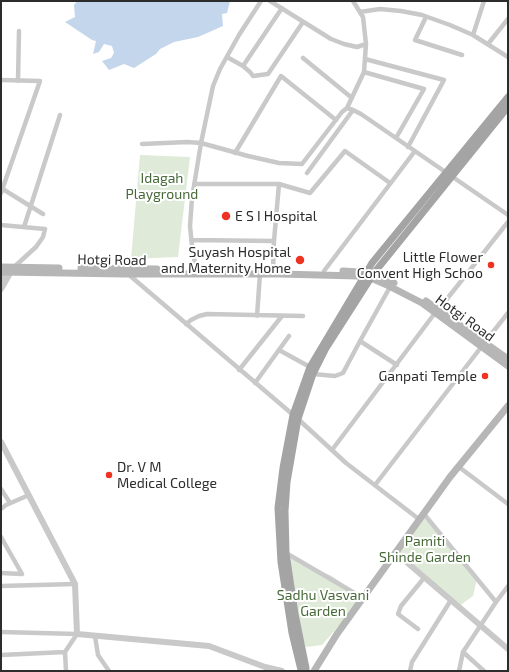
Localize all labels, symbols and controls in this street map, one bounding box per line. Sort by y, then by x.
park label: Idagah Playground [126,170,198,202]
place label: E S I Hospital [235,208,317,224]
marker: E S I Hospital [220,210,232,222]
place label: Suyash Hospital and Maternity Home [161,244,291,276]
place label: Little Flower Convent High Schoo [357,249,483,282]
street label: Hotgi Road [77,251,147,269]
marker: Suyash Hospital and Maternity Home [294,254,306,266]
marker: Little Flower Convent High Schoo [486,260,496,270]
street label: Hotgi Road [432,291,498,345]
place label: Ganpati Temple [379,368,477,384]
marker: Ganpati Temple [480,371,490,381]
place label: Dr. V M Medical College [117,459,217,492]
marker: Dr. V M Medical College [104,470,114,480]
park label: Pamiti Shinde Garden [379,533,471,566]
park label: Sadhu Vasvani Garden [277,587,369,620]

